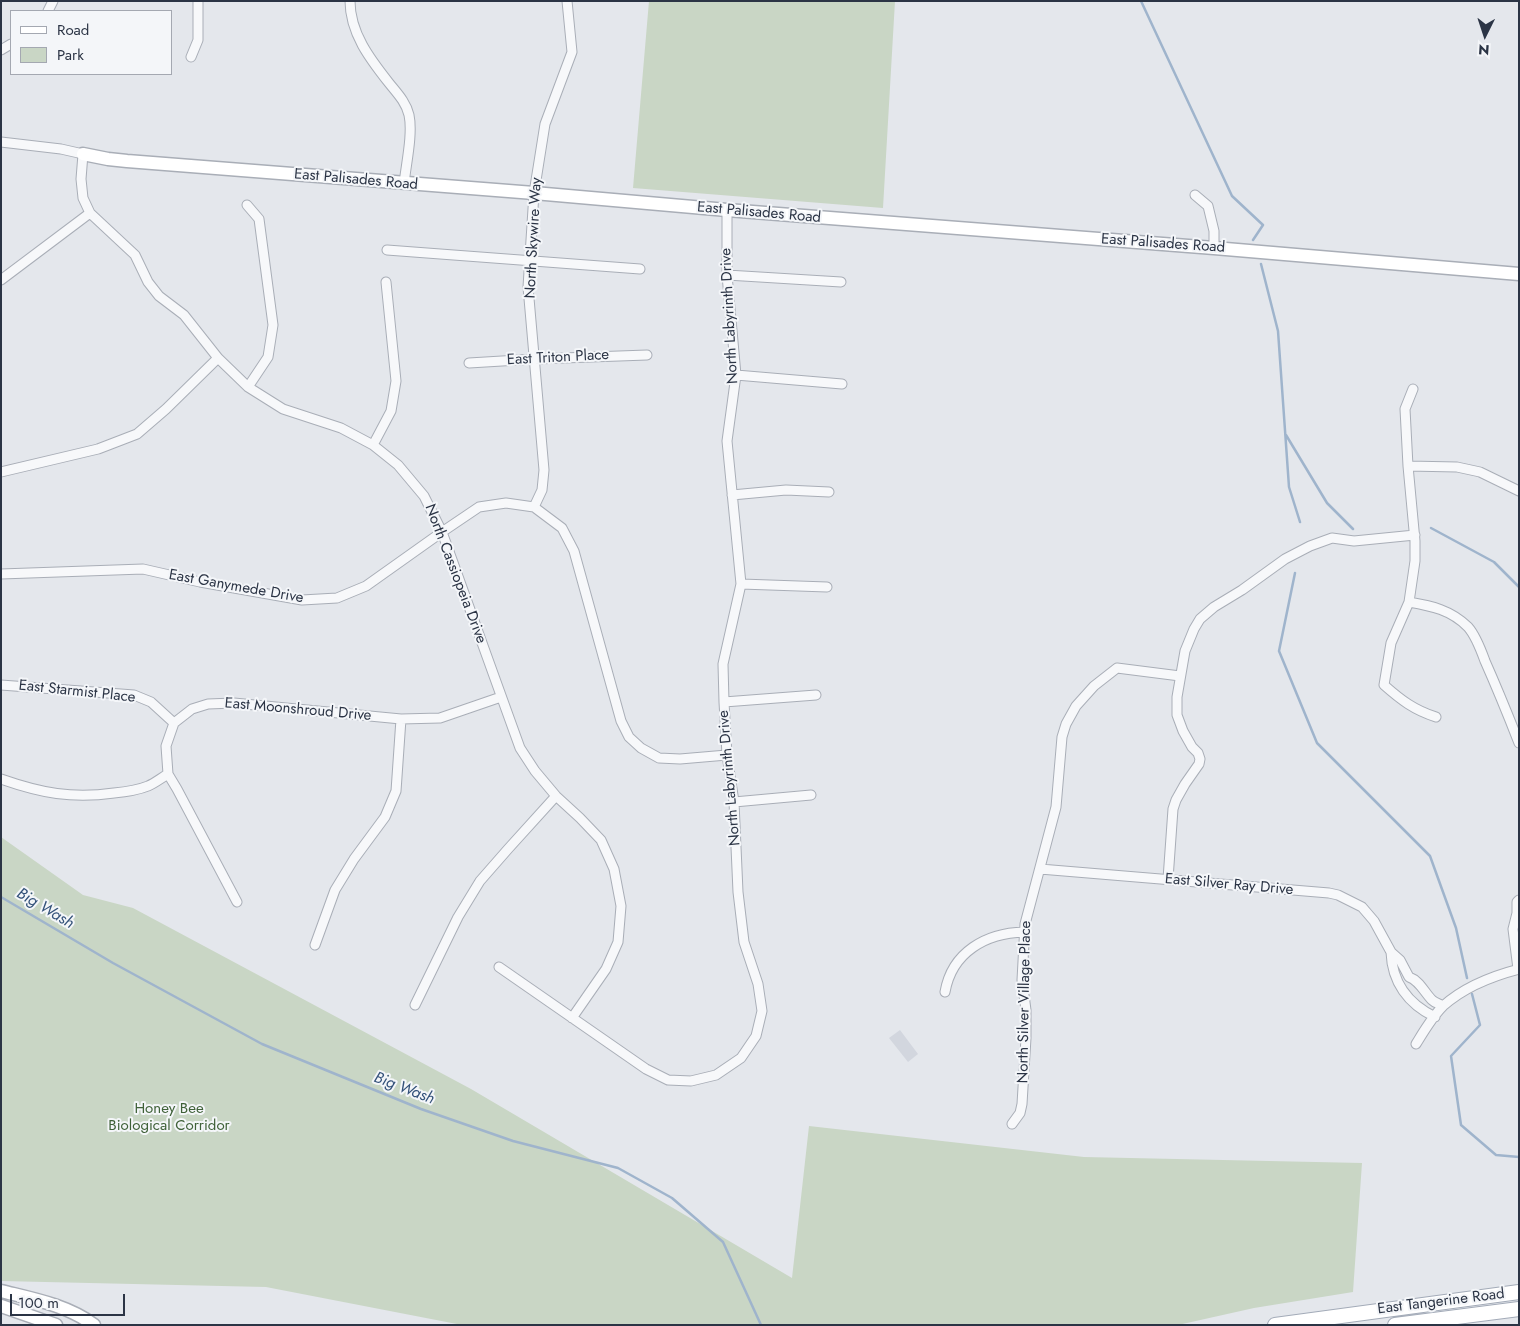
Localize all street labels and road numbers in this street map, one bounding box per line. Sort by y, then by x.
street label: East Palisades Road [293,166,419,194]
street label: North Skywire Way [522,177,546,299]
street label: East Palisades Road [696,199,822,227]
street label: East Palisades Road [1100,231,1226,257]
street label: North Labyrinth Drive [717,248,743,384]
street label: East Triton Place [506,346,610,370]
street label: North Cassiopeia Drive [420,502,490,646]
street label: East Ganymede Drive [167,566,305,608]
street label: East Starmist Place [18,677,136,707]
street label: East Moonshroud Drive [224,695,372,725]
street label: North Labyrinth Drive [715,709,745,847]
street label: East Silver Ray Drive [1164,870,1294,900]
street label: North Silver Village Place [1015,920,1035,1084]
street label: East Tangerine Road [1376,1285,1506,1319]

